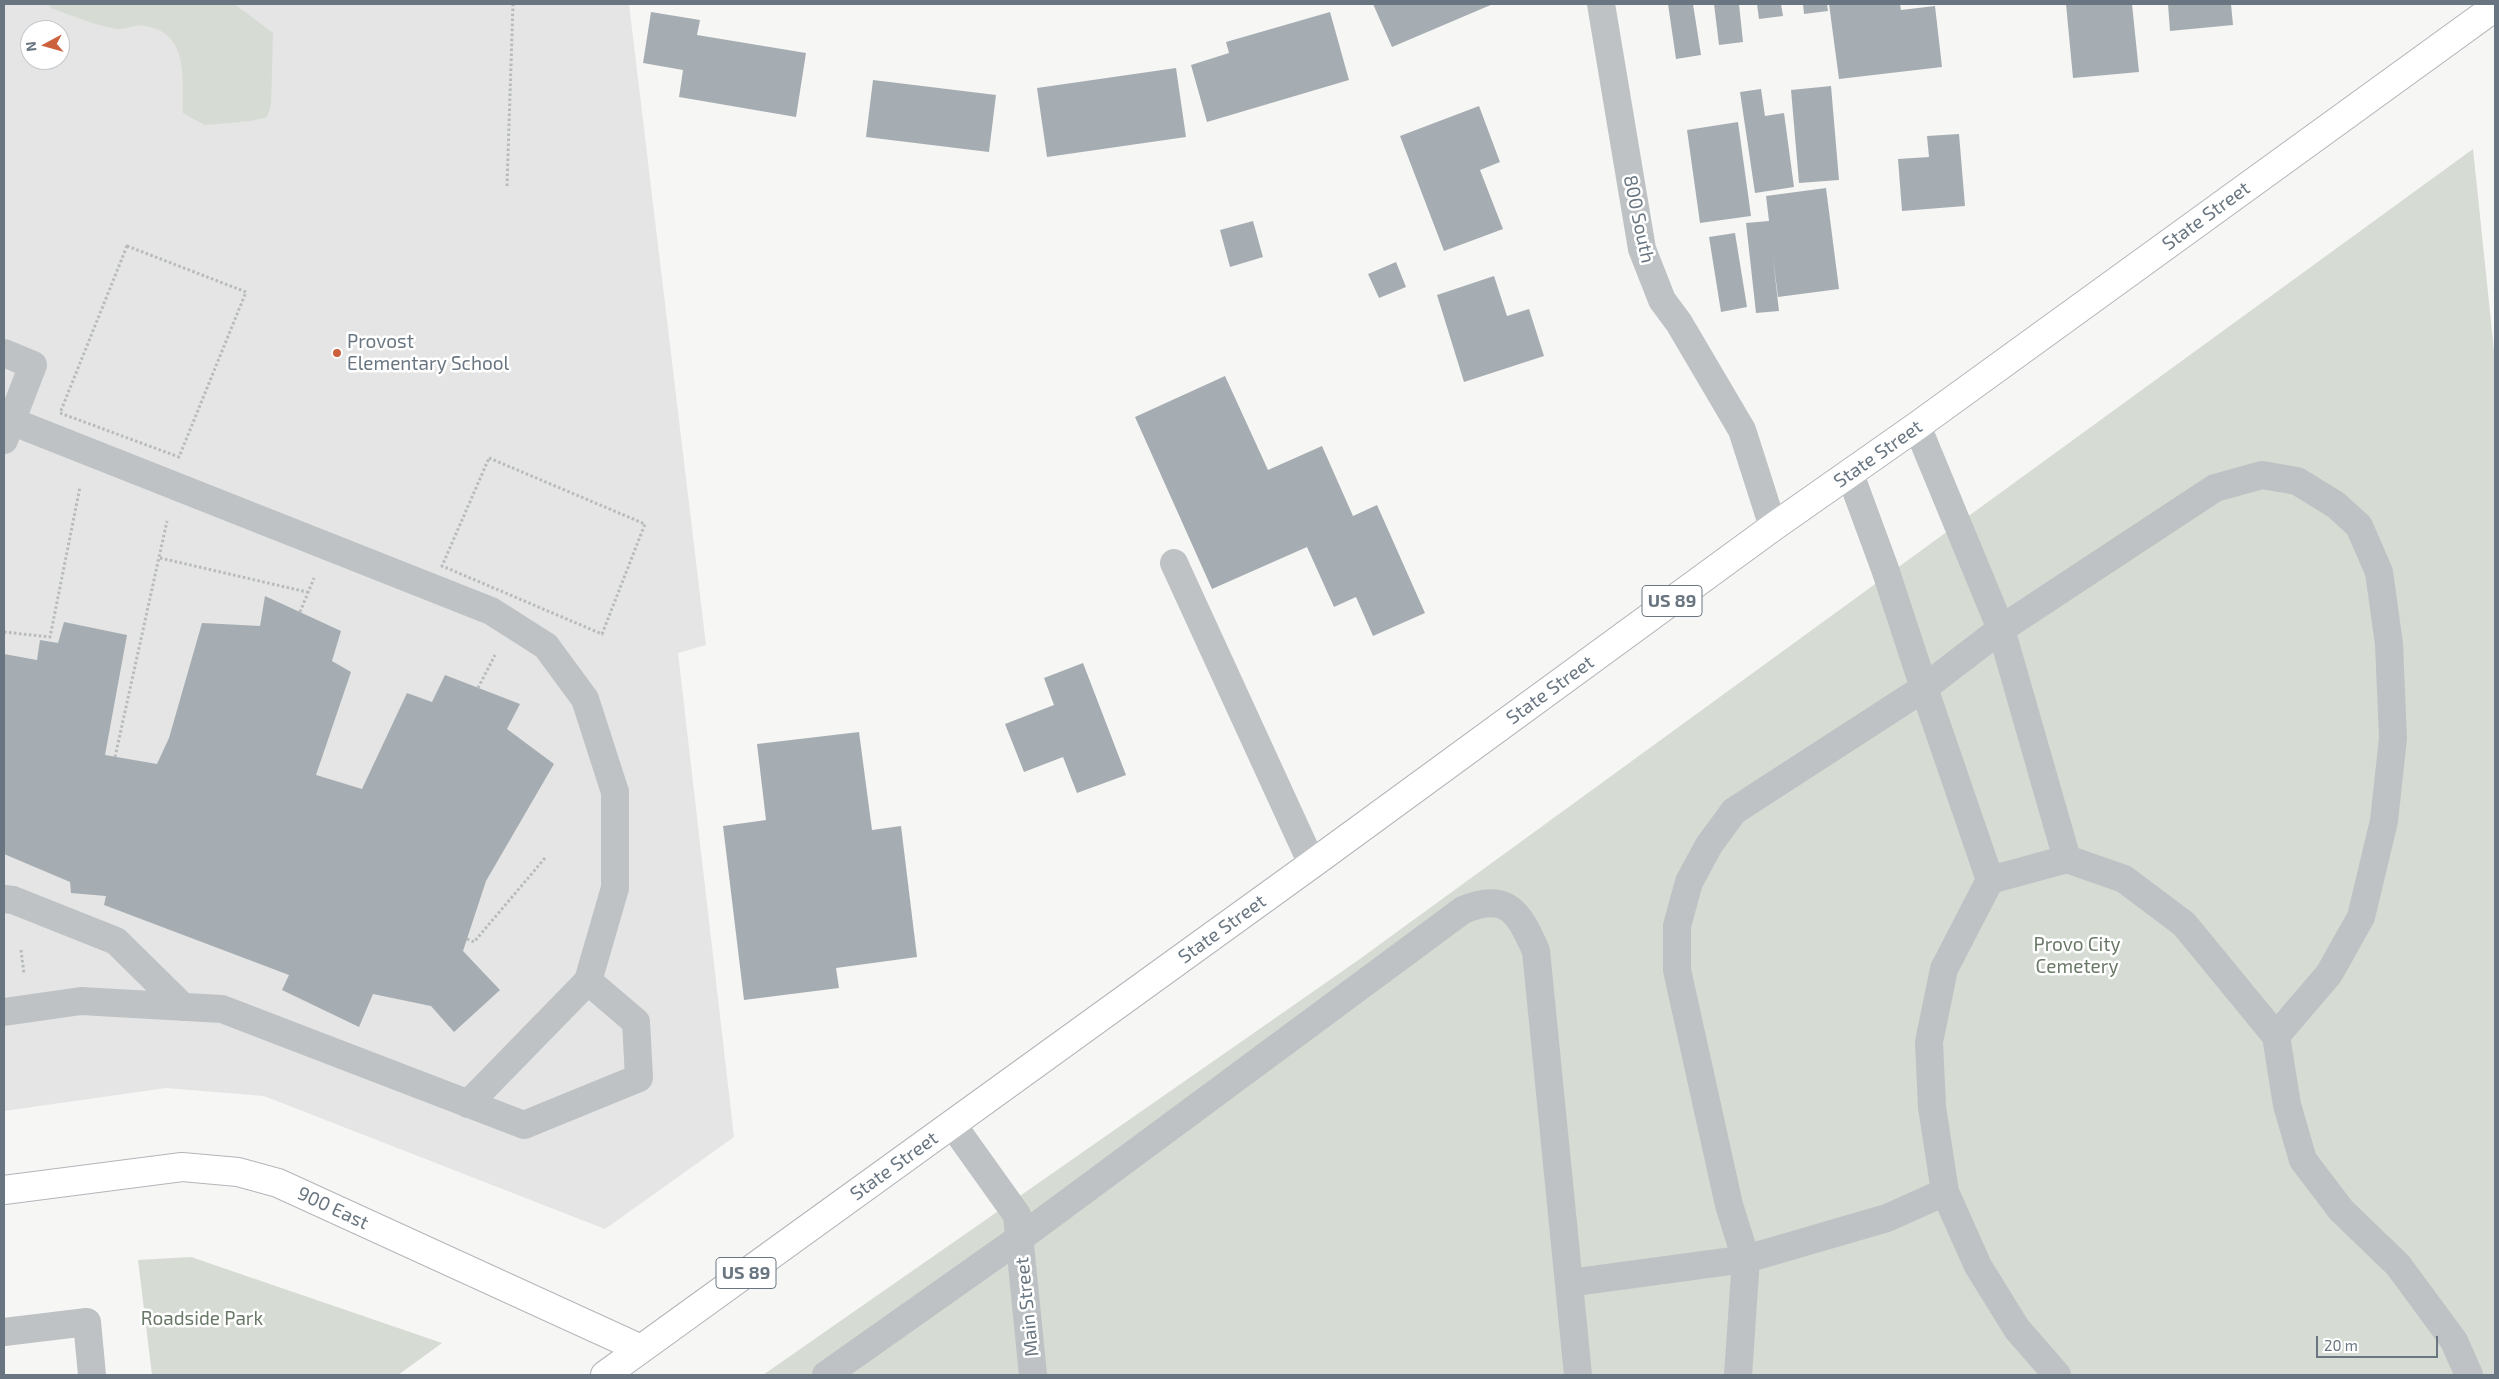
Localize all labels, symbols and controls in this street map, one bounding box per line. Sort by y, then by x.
north arrow [20,20,70,70]
text: N [22,41,40,52]
street label: 800 South [1619,173,1659,265]
street label: State Street [2158,177,2254,255]
place label: Provost Elementary School [347,331,509,375]
marker: Provost Elementary School [331,347,343,359]
street label: State Street [1829,415,1927,493]
road number: US 89 [1642,586,1702,616]
street label: State Street [1502,651,1598,729]
street label: State Street [1174,890,1270,968]
park label: Provo City Cemetery [2033,934,2121,978]
street label: State Street [846,1127,942,1205]
street label: 900 East [294,1182,372,1234]
street label: Main Street [1010,1256,1044,1358]
road number: US 89 [716,1258,776,1288]
park label: Roadside Park [141,1308,263,1330]
scale bar [2319,1326,2442,1358]
text: 20 m [2324,1336,2358,1354]

